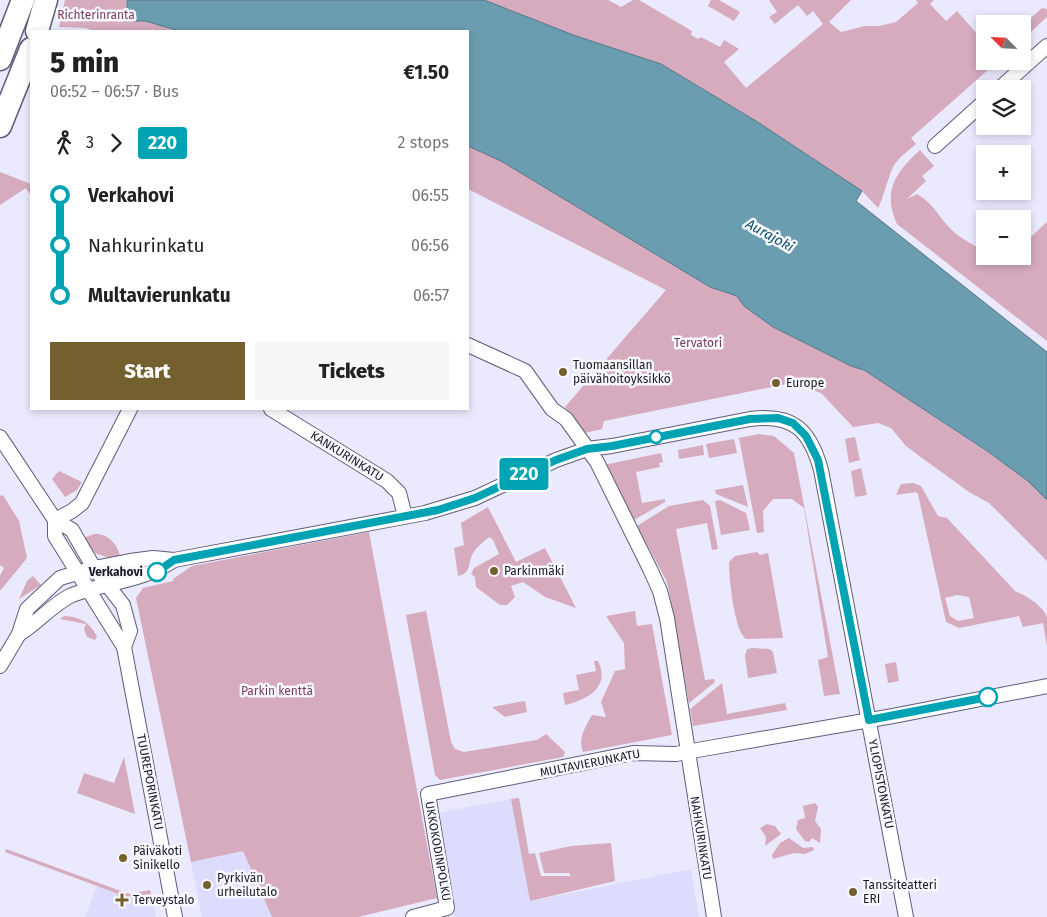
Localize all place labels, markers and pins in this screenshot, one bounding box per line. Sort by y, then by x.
place label: Tuomaansillan päivähoitoyksikkö [573,358,671,386]
marker: Tuomaansillan päivähoitoyksikkö [557,366,569,378]
place label: Europe [786,376,824,390]
marker: Europe [770,377,782,389]
unlabelled marker [649,430,663,444]
marker: Verkahovi [147,562,167,582]
place label: Parkinmäki [504,564,564,578]
place label: Verkahovi [88,565,143,579]
marker: Parkinmäki [488,565,500,577]
unlabelled marker [978,687,998,707]
place label: Päiväkoti Sinikello [133,844,182,872]
marker: Päiväkoti Sinikello [117,852,129,864]
place label: Pyrkivän urheilutalo [217,871,277,899]
place label: Tanssiteatteri ERI [863,878,937,906]
marker: Pyrkivän urheilutalo [201,879,213,891]
marker: Tanssiteatteri ERI [847,886,859,898]
marker: Terveystalo [115,893,129,907]
place label: Terveystalo [133,893,195,907]

